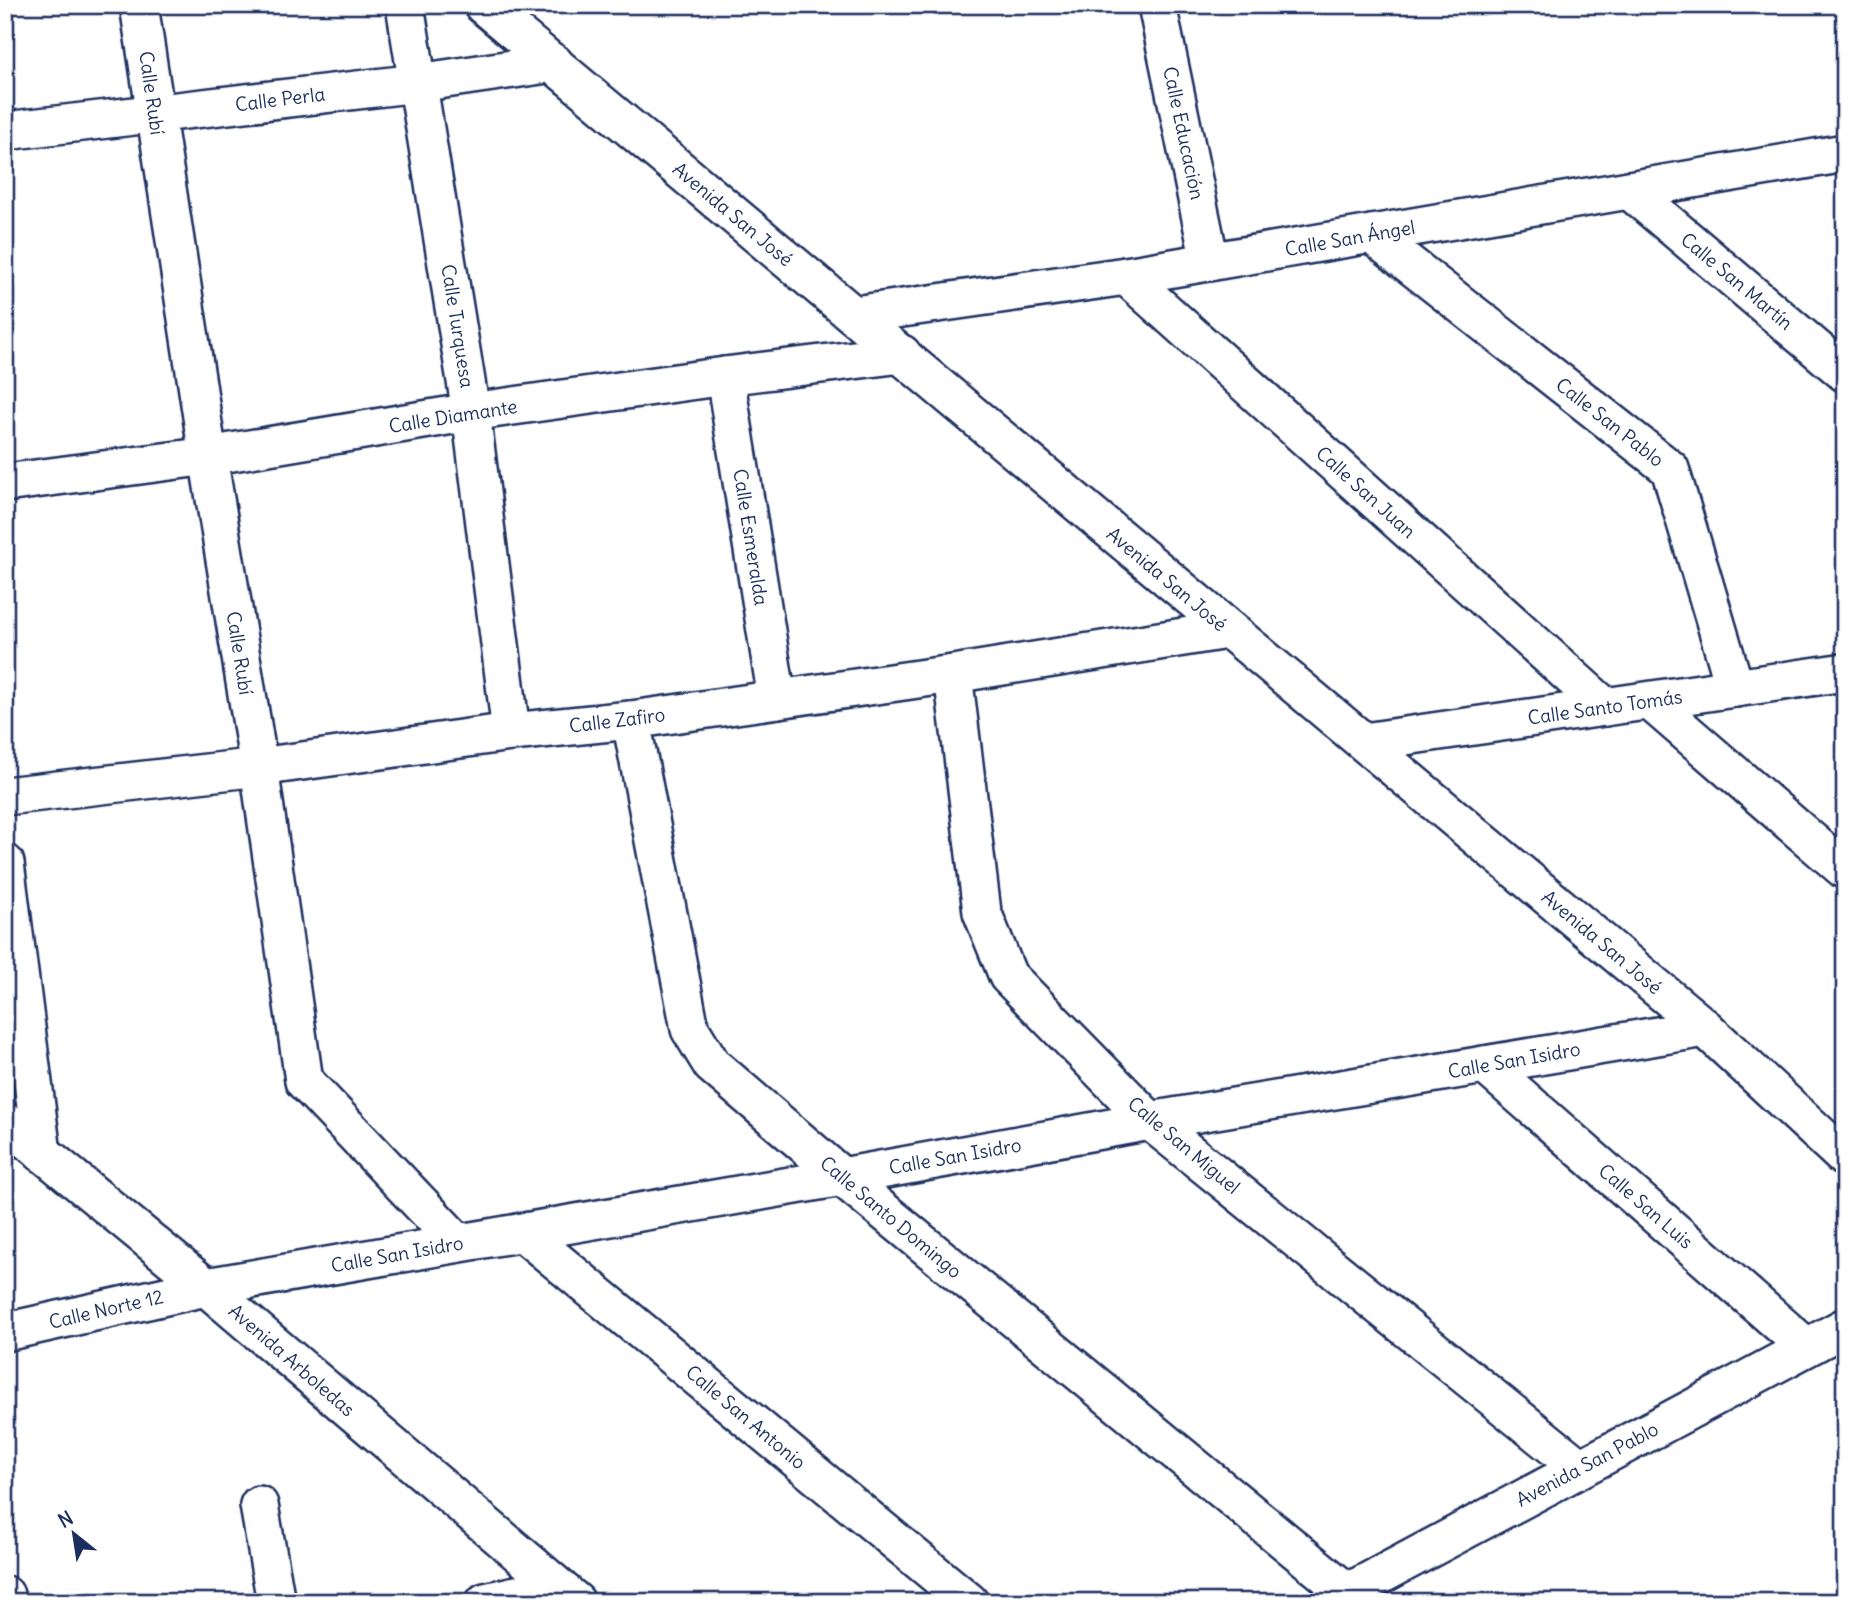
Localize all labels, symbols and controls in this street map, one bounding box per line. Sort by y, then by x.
street label: Calle Rubí [134,50,170,136]
street label: Calle Educación [1158,64,1210,202]
street label: Calle Perla [234,82,326,116]
street label: Avenida San José [668,157,798,271]
street label: Calle San Ángel [1283,215,1417,261]
street label: Calle San Martín [1676,227,1798,335]
street label: Calle Turquesa [436,262,480,390]
street label: Calle San Pablo [1551,372,1669,472]
street label: Calle Diamante [387,394,519,438]
street label: Calle San Juan [1311,441,1421,543]
street label: Calle Esmeralda [728,467,774,607]
street label: Avenida San José [1102,522,1232,636]
street label: Calle Rubí [222,609,258,697]
street label: Calle Santo Tomás [1526,684,1684,730]
street label: Calle Zafiro [568,702,666,738]
street label: Avenida San José [1537,885,1667,999]
street label: Calle San Isidro [1446,1037,1582,1083]
street label: Calle San Miguel [1123,1091,1245,1199]
street label: Calle San Isidro [887,1133,1023,1179]
street label: Calle Santo Domingo [815,1151,967,1283]
street label: Calle San Luis [1594,1158,1698,1254]
street label: Calle San Isidro [329,1231,465,1277]
street label: Calle Norte 12 [46,1284,166,1334]
street label: Avenida Arboledas [224,1299,360,1421]
street label: Calle San Antonio [681,1360,811,1474]
street label: Avenida San Pablo [1512,1416,1662,1512]
north arrow [38,1498,108,1568]
text: N [54,1506,77,1533]

